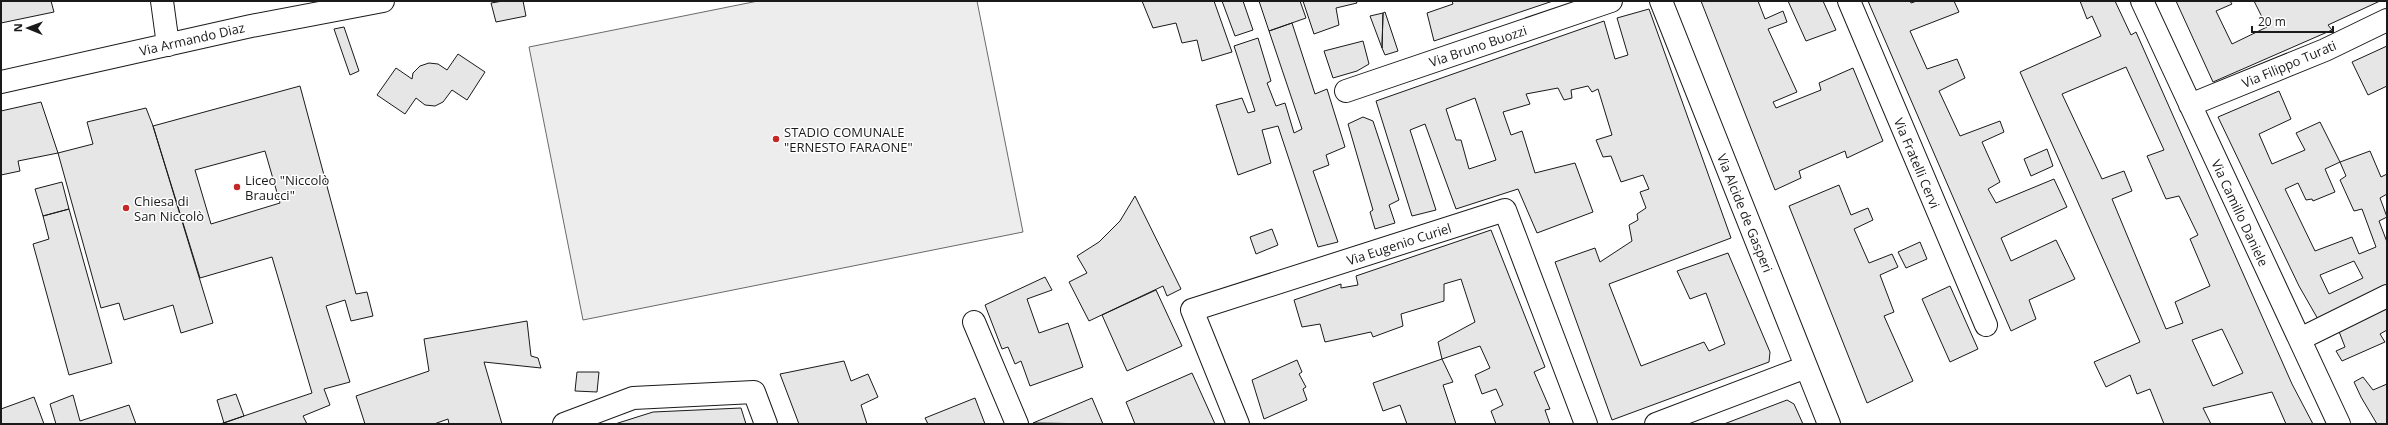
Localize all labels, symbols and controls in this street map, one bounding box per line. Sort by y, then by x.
north arrow [8,8,48,48]
scale bar [2252,8,2333,34]
text: 20 m [2258,13,2286,30]
street label: Via Armando Diaz [138,18,246,60]
street label: Via Bruno Buozzi [1427,21,1529,71]
text: N [10,23,25,32]
street label: Via Filippo Turati [2239,36,2339,92]
street label: Via Fratelli Cervi [1890,115,1944,211]
place label: STADIO COMUNALE "ERNESTO FARAONE" [784,123,913,156]
marker: STADIO COMUNALE "ERNESTO FARAONE" [771,134,781,144]
street label: Via Alcide de Gasperi [1713,151,1777,275]
street label: Via Camillo Daniele [2207,157,2273,269]
place label: Liceo "Niccolò Braucci" [245,171,330,204]
marker: Liceo "Niccolò Braucci" [232,182,242,192]
place label: Chiesa di San Niccolò [134,192,204,225]
marker: Chiesa di San Niccolò [121,203,131,213]
street label: Via Eugenio Curiel [1344,219,1454,269]

